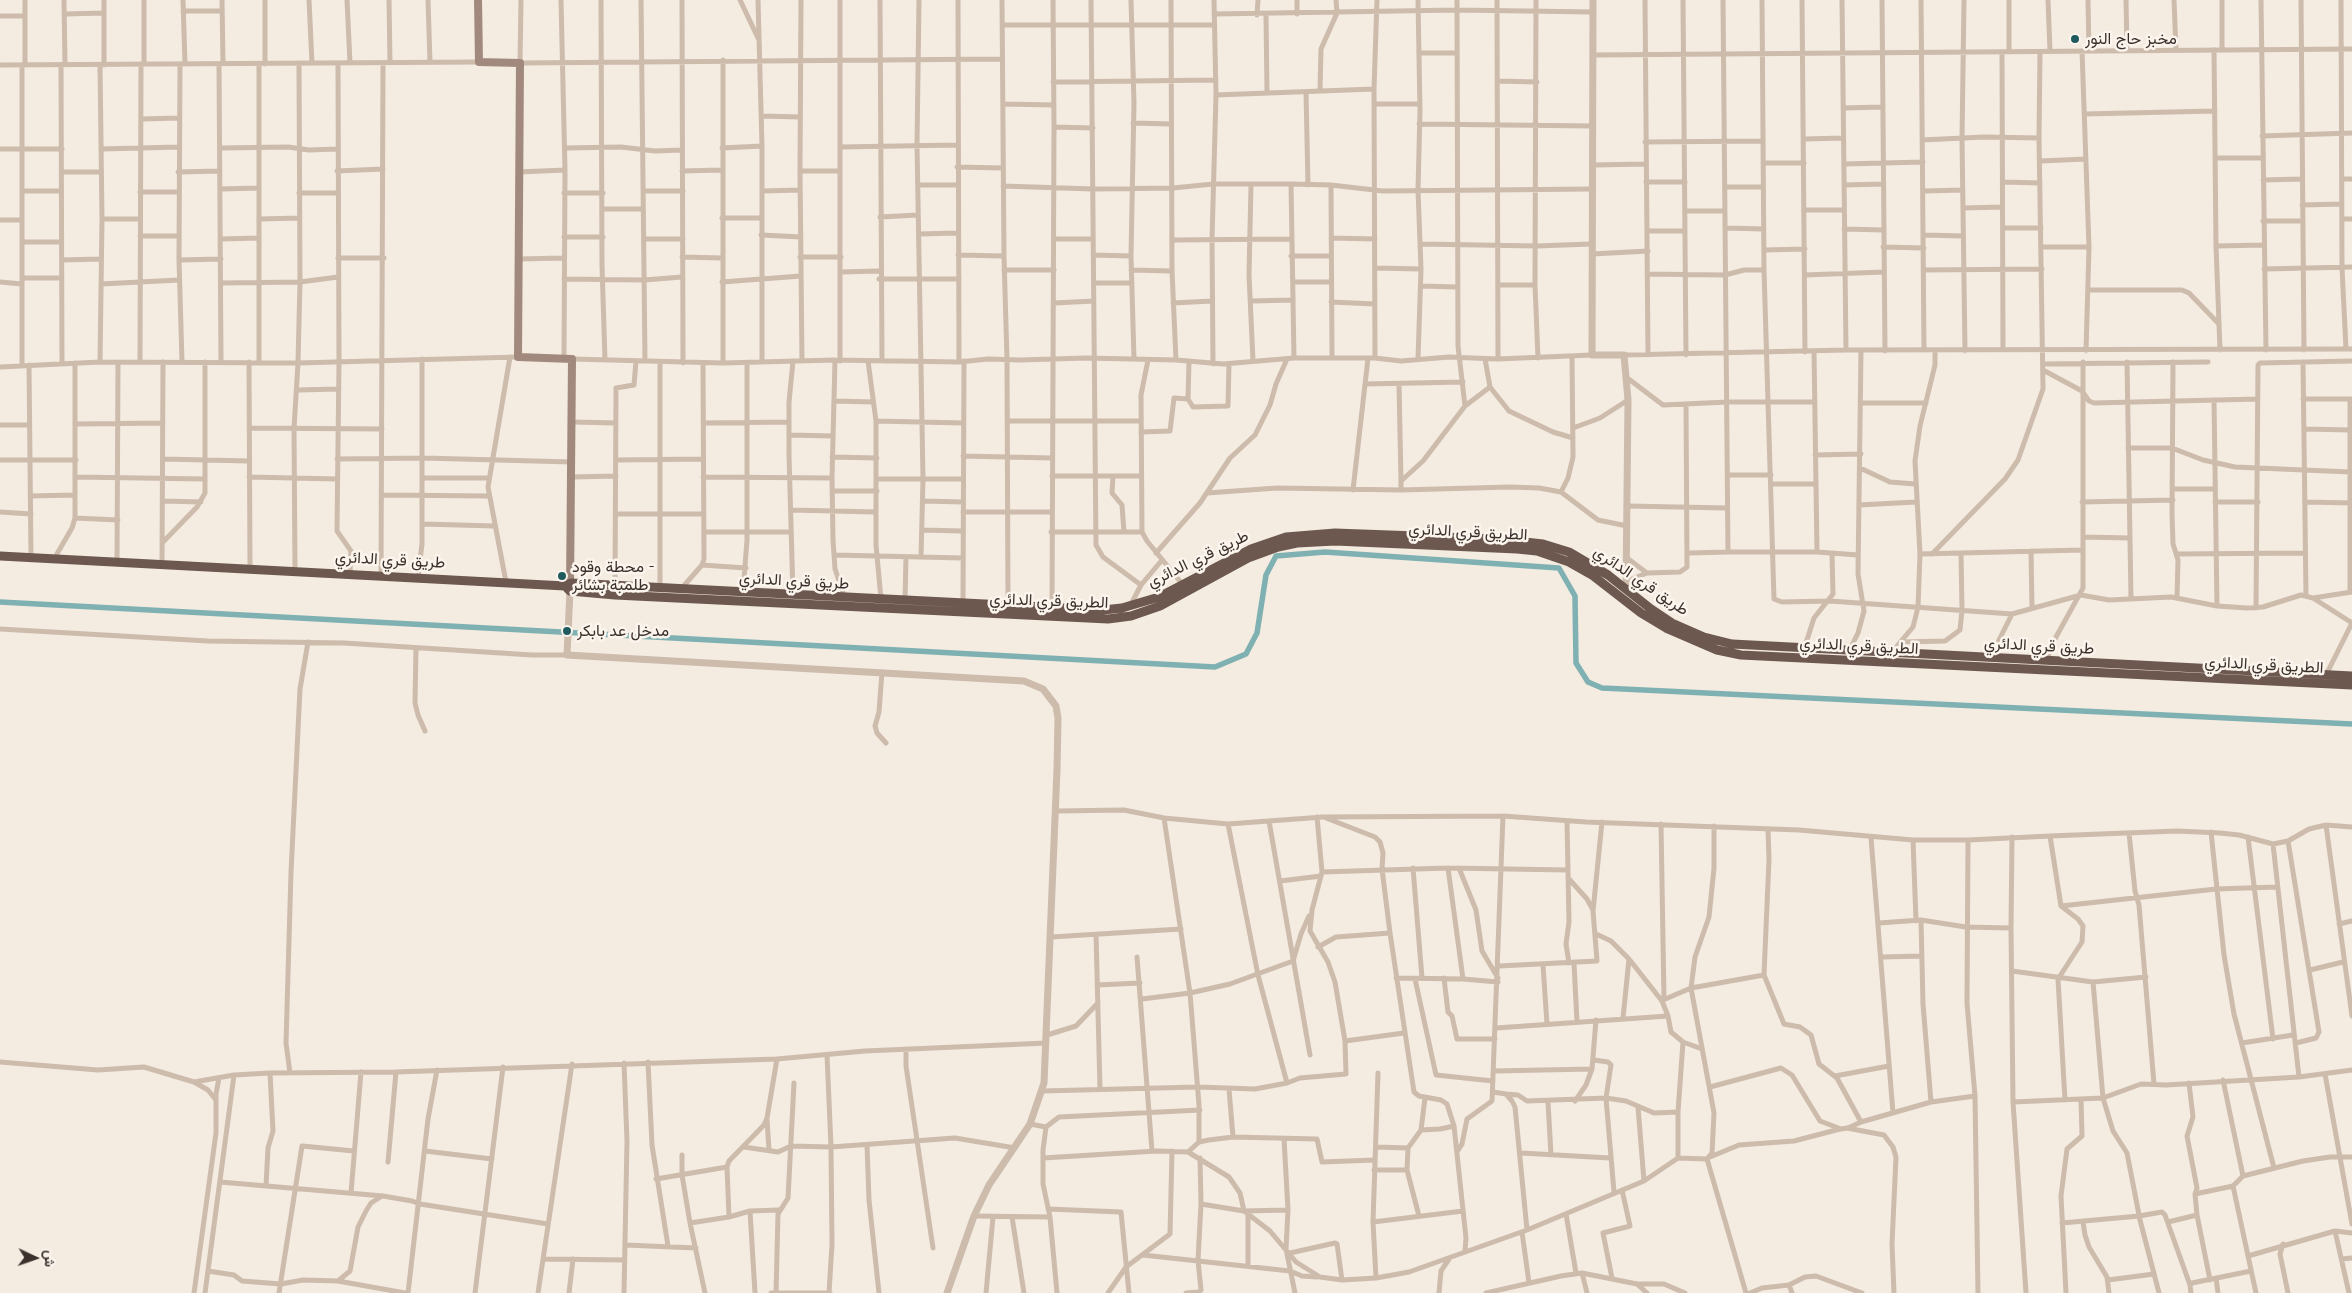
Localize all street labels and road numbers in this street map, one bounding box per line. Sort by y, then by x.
street label: الطريق قري الدائري [1408,519,1528,545]
street label: طريق قري الدائري [1144,526,1252,592]
street label: طريق قري الدائري [1590,542,1692,620]
street label: طريق قري الدائري [334,548,446,572]
street label: طريق قري الدائري [738,569,850,593]
street label: الطريق قري الدائري [989,589,1109,613]
street label: الطريق قري الدائري [1799,633,1919,659]
street label: طريق قري الدائري [1983,634,2095,658]
street label: الطريق قري الدائري [2204,652,2324,678]

